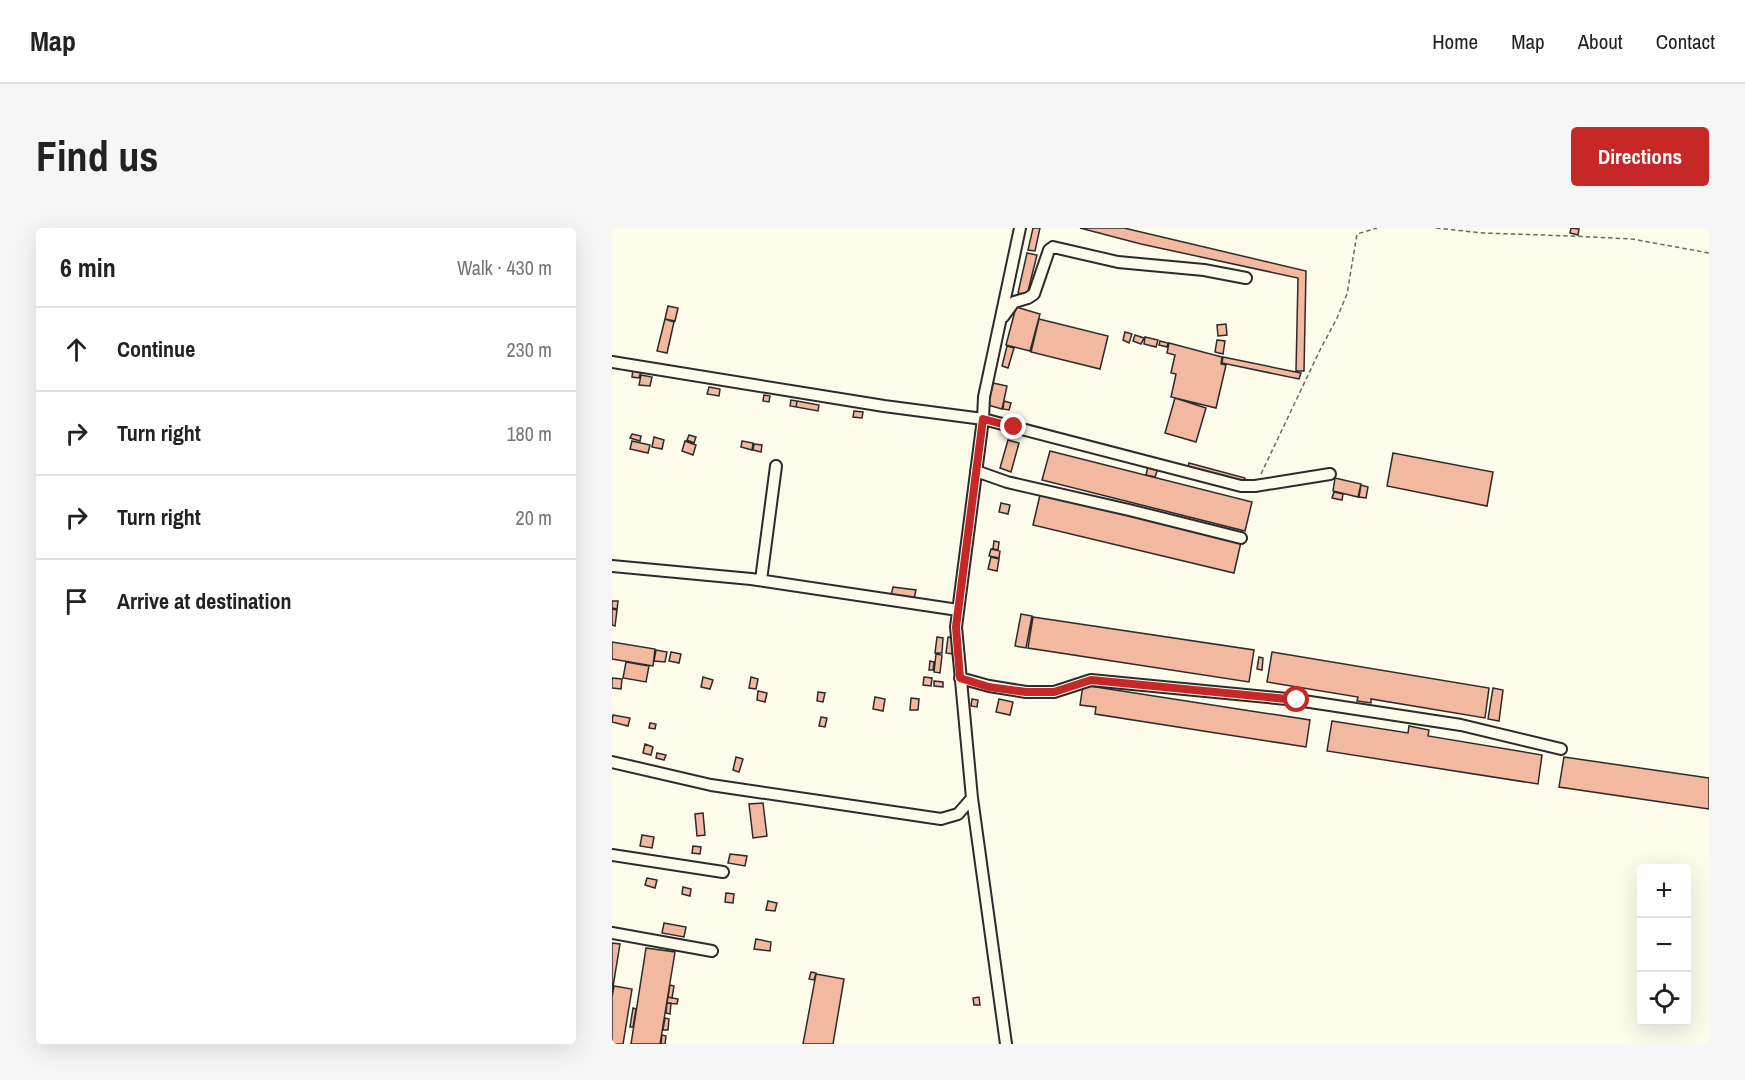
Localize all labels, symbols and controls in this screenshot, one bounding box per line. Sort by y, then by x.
text: Map [30,22,76,60]
text: Home [1432,27,1478,56]
text: Map [1511,27,1545,56]
text: About [1578,27,1623,56]
text: Contact [1656,27,1715,56]
button: Directions [1571,127,1709,186]
text: Find us [36,128,158,184]
text: 6 min [60,250,116,285]
text: Walk · 430 m [457,254,552,281]
icon: ahead [60,333,93,366]
text: Continue [117,334,195,364]
text: 230 m [506,336,552,363]
route end [1000,413,1026,439]
icon: right [60,417,93,450]
text: Turn right [117,418,201,448]
text: 180 m [506,420,552,447]
icon: right [60,501,93,534]
text: Turn right [117,502,201,532]
text: 20 m [516,504,552,531]
icon: arrive [60,585,93,618]
text: Arrive at destination [117,586,291,616]
route start [1283,686,1309,712]
map controls [1637,864,1691,1026]
button: + [1637,864,1691,918]
button: − [1637,918,1691,972]
button: locate [1637,972,1691,1026]

